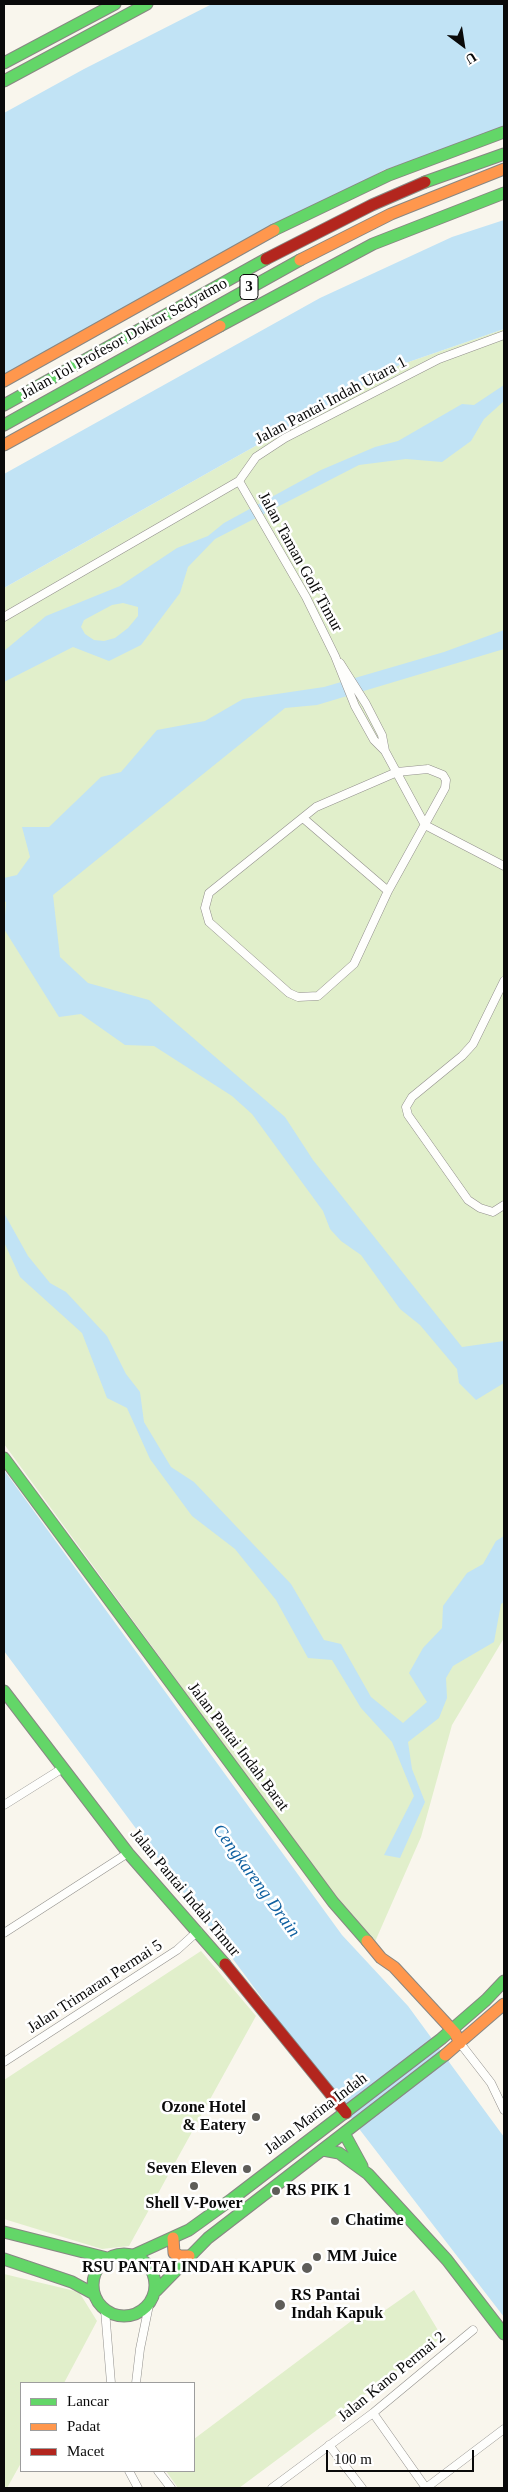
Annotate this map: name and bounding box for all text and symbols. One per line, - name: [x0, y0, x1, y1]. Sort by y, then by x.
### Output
- north arrow: [438, 20, 488, 70]
- text: U: [463, 49, 479, 67]
- street label: Jalan Tol Profesor Doktor Sedyatmo: [17, 274, 231, 404]
- road number: 3: [240, 274, 258, 300]
- street label: Jalan Pantai Indah Utara 1: [252, 353, 410, 449]
- street label: Jalan Taman Golf Timur: [254, 489, 346, 635]
- street label: Jalan Pantai Indah Barat: [183, 1679, 293, 1815]
- water label: Cengkareng Drain: [208, 1820, 304, 1942]
- street label: Jalan Pantai Indah Timur: [126, 1825, 244, 1961]
- street label: Jalan Trimaran Permai 5: [24, 1936, 166, 2038]
- street label: Jalan Marina Indah: [261, 2069, 371, 2159]
- place label: Ozone Hotel & Eatery: [161, 2098, 246, 2136]
- marker: Ozone Hotel & Eatery: [250, 2111, 262, 2123]
- place label: Seven Eleven: [147, 2159, 237, 2179]
- marker: Seven Eleven: [241, 2163, 253, 2175]
- marker: Shell V-Power: [188, 2180, 200, 2192]
- place label: RS PIK 1: [286, 2181, 351, 2201]
- marker: RS PIK 1: [270, 2185, 282, 2197]
- place label: Shell V-Power: [145, 2194, 243, 2214]
- place label: Chatime: [345, 2211, 404, 2231]
- marker: Chatime: [329, 2215, 341, 2227]
- place label: MM Juice: [327, 2247, 397, 2267]
- marker: MM Juice: [311, 2251, 323, 2263]
- place label: RSU PANTAI INDAH KAPUK: [82, 2258, 296, 2278]
- marker: RSU PANTAI INDAH KAPUK: [300, 2261, 314, 2275]
- place label: RS Pantai Indah Kapuk: [291, 2286, 383, 2324]
- marker: RS Pantai Indah Kapuk: [273, 2298, 287, 2312]
- street label: Jalan Kano Permai 2: [334, 2328, 450, 2426]
- legend: [20, 2382, 195, 2472]
- text: Lancar: [67, 2393, 109, 2409]
- text: Padat: [67, 2418, 100, 2434]
- scale bar: [328, 2440, 476, 2472]
- text: Macet: [67, 2443, 104, 2459]
- text: 100 m: [334, 2451, 372, 2467]

